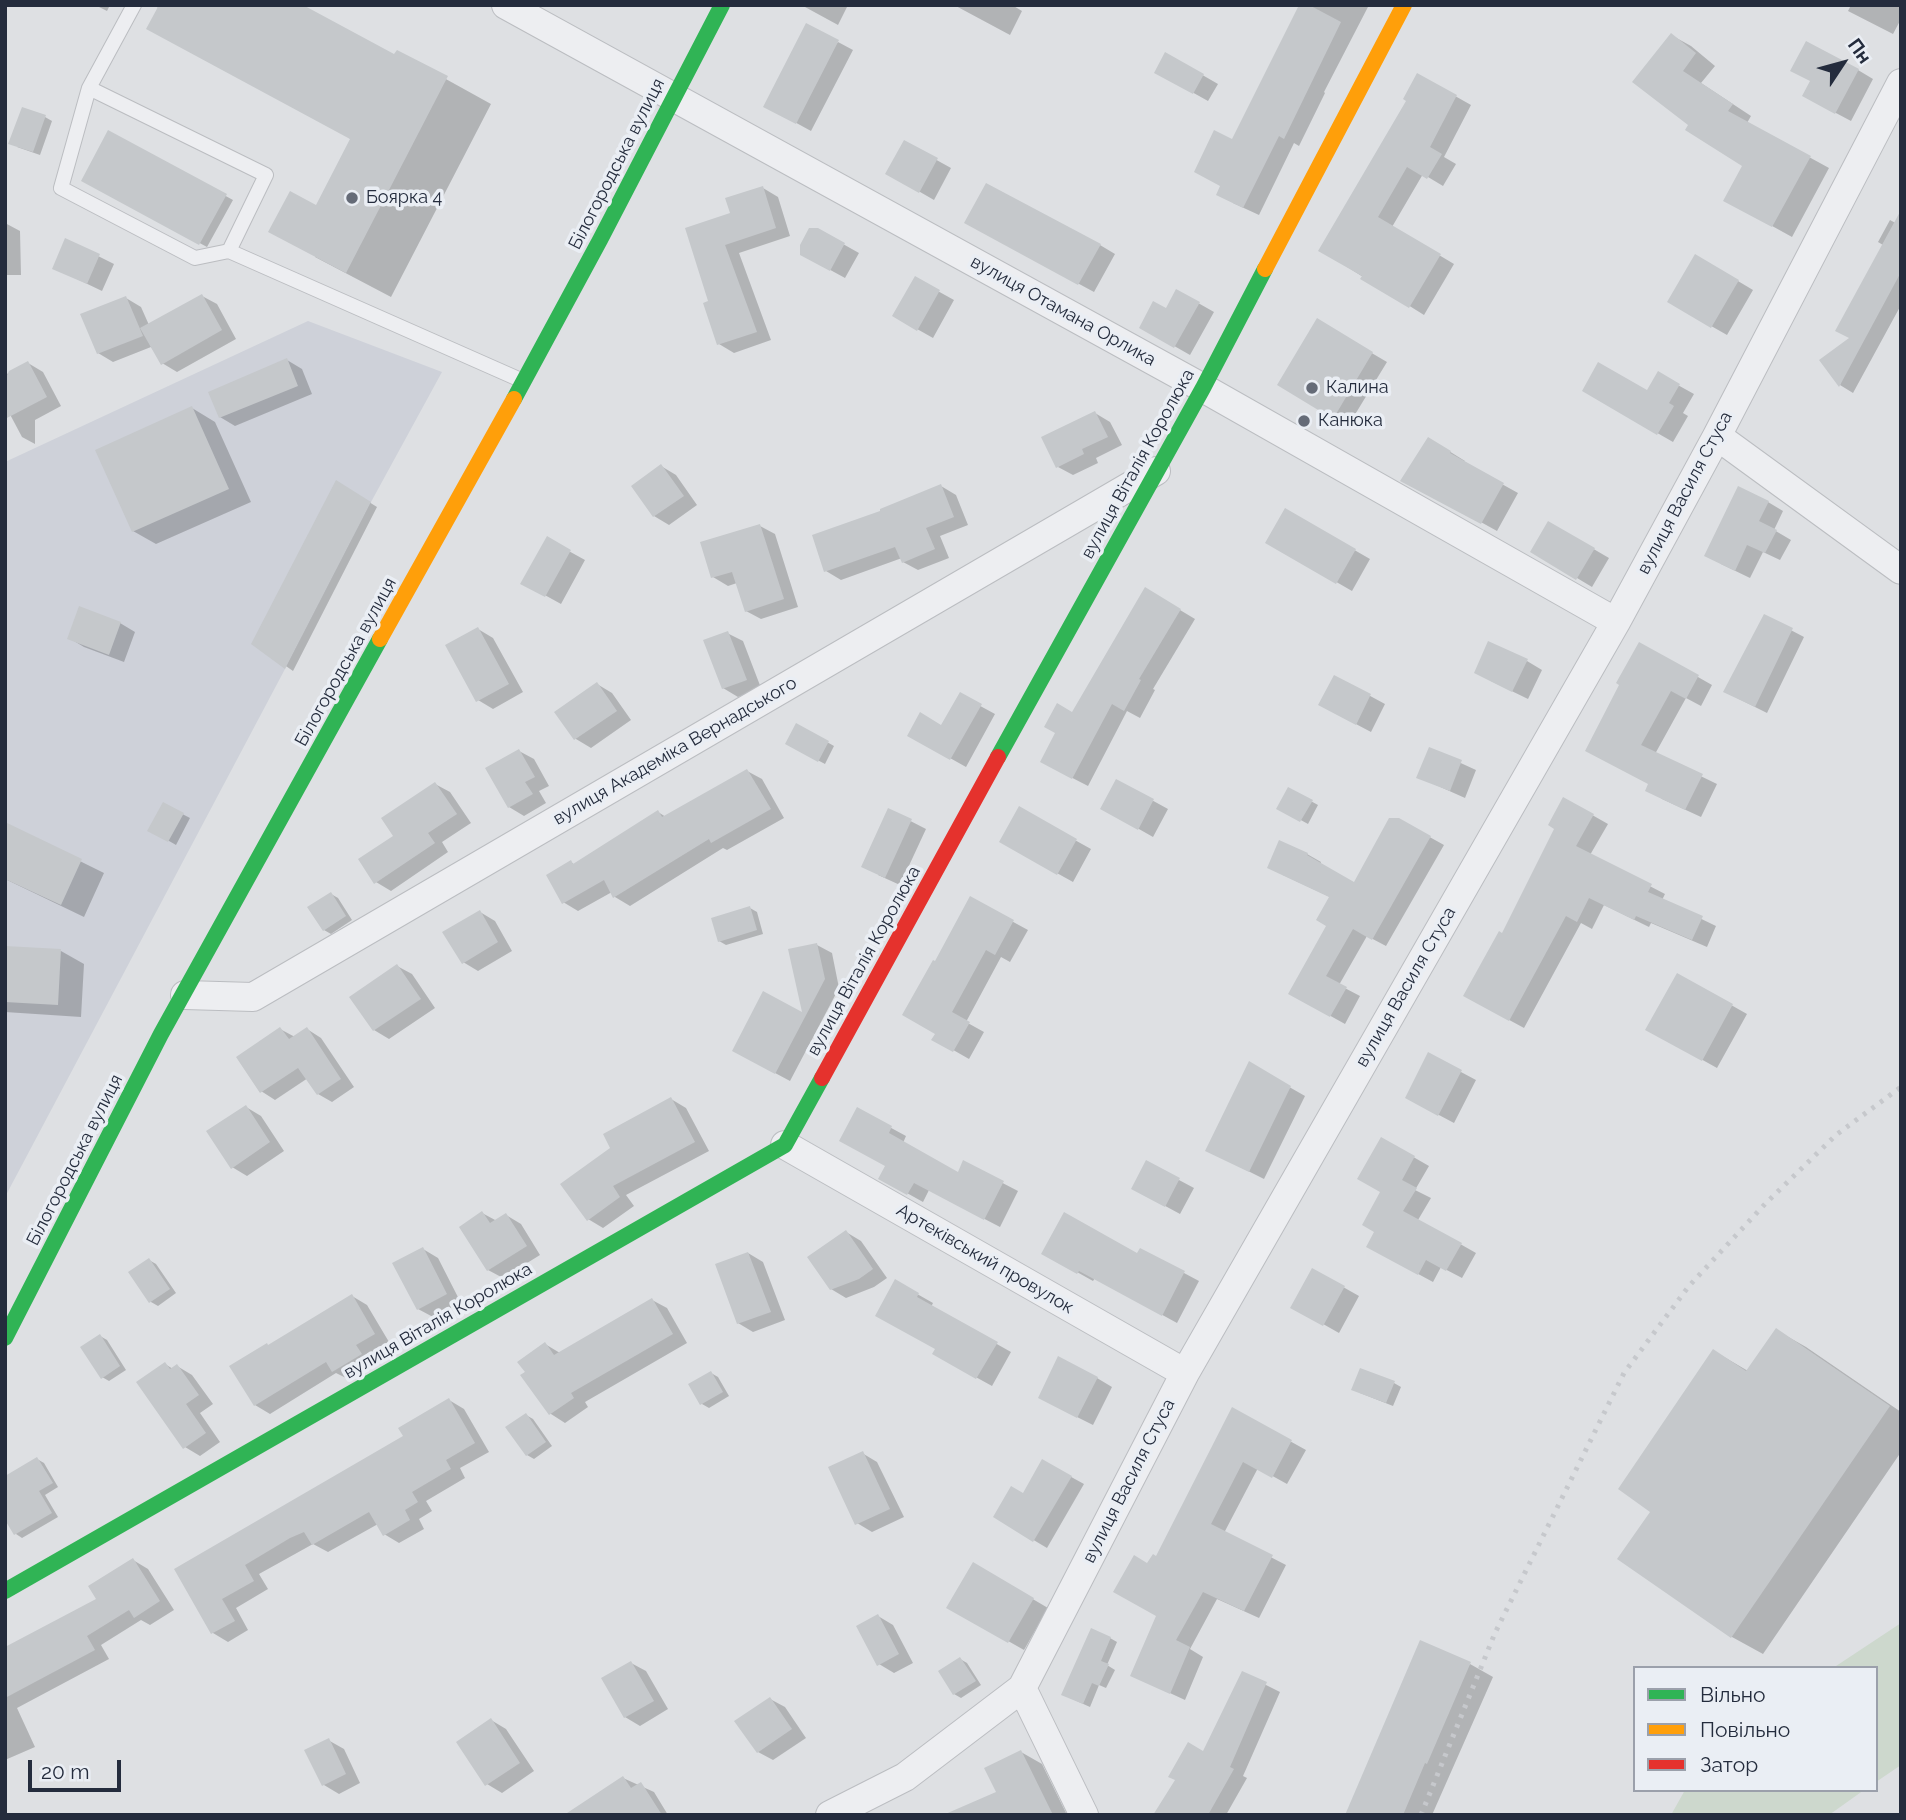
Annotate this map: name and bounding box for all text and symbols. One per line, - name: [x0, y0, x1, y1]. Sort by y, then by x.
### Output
- north arrow: [1808, 28, 1878, 98]
- text: Пн: [1844, 34, 1876, 67]
- street label: Білогородська вулиця: [564, 75, 670, 253]
- place label: Боярка 4: [366, 187, 442, 209]
- marker: Боярка 4: [344, 190, 360, 206]
- street label: вулиця Отамана Орлика: [967, 251, 1159, 371]
- street label: вулиця Віталія Королюка: [1077, 365, 1199, 563]
- place label: Калина: [1326, 377, 1388, 399]
- marker: Калина: [1304, 380, 1320, 396]
- street label: вулиця Василя Стуса: [1633, 408, 1737, 578]
- place label: Канюка: [1318, 410, 1383, 432]
- marker: Канюка: [1296, 413, 1312, 429]
- street label: Білогородська вулиця: [291, 574, 401, 750]
- street label: вулиця Академіка Вернадського: [549, 672, 801, 830]
- street label: вулиця Віталія Королюка: [803, 862, 925, 1060]
- street label: вулиця Василя Стуса: [1351, 903, 1461, 1071]
- street label: Білогородська вулиця: [22, 1071, 128, 1249]
- street label: Артеківський провулок: [893, 1199, 1077, 1319]
- street label: вулиця Віталія Королюка: [340, 1258, 536, 1384]
- street label: вулиця Василя Стуса: [1078, 1395, 1180, 1567]
- legend: [1633, 1666, 1878, 1792]
- text: Вільно: [1700, 1682, 1766, 1707]
- text: Повільно: [1700, 1717, 1790, 1742]
- scale bar: [32, 1746, 124, 1790]
- text: Затор: [1700, 1752, 1758, 1777]
- text: 20 m: [41, 1759, 89, 1784]

